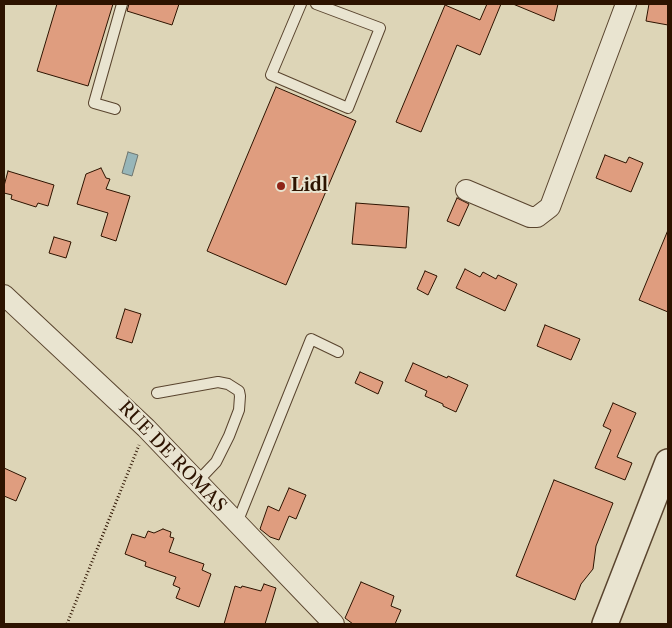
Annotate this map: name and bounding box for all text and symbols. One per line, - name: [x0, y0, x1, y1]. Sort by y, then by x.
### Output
- place label: Lidl: [291, 175, 328, 197]
- marker: Lidl: [275, 180, 287, 192]
- street label: RUE DE ROMAS: [114, 397, 230, 517]

